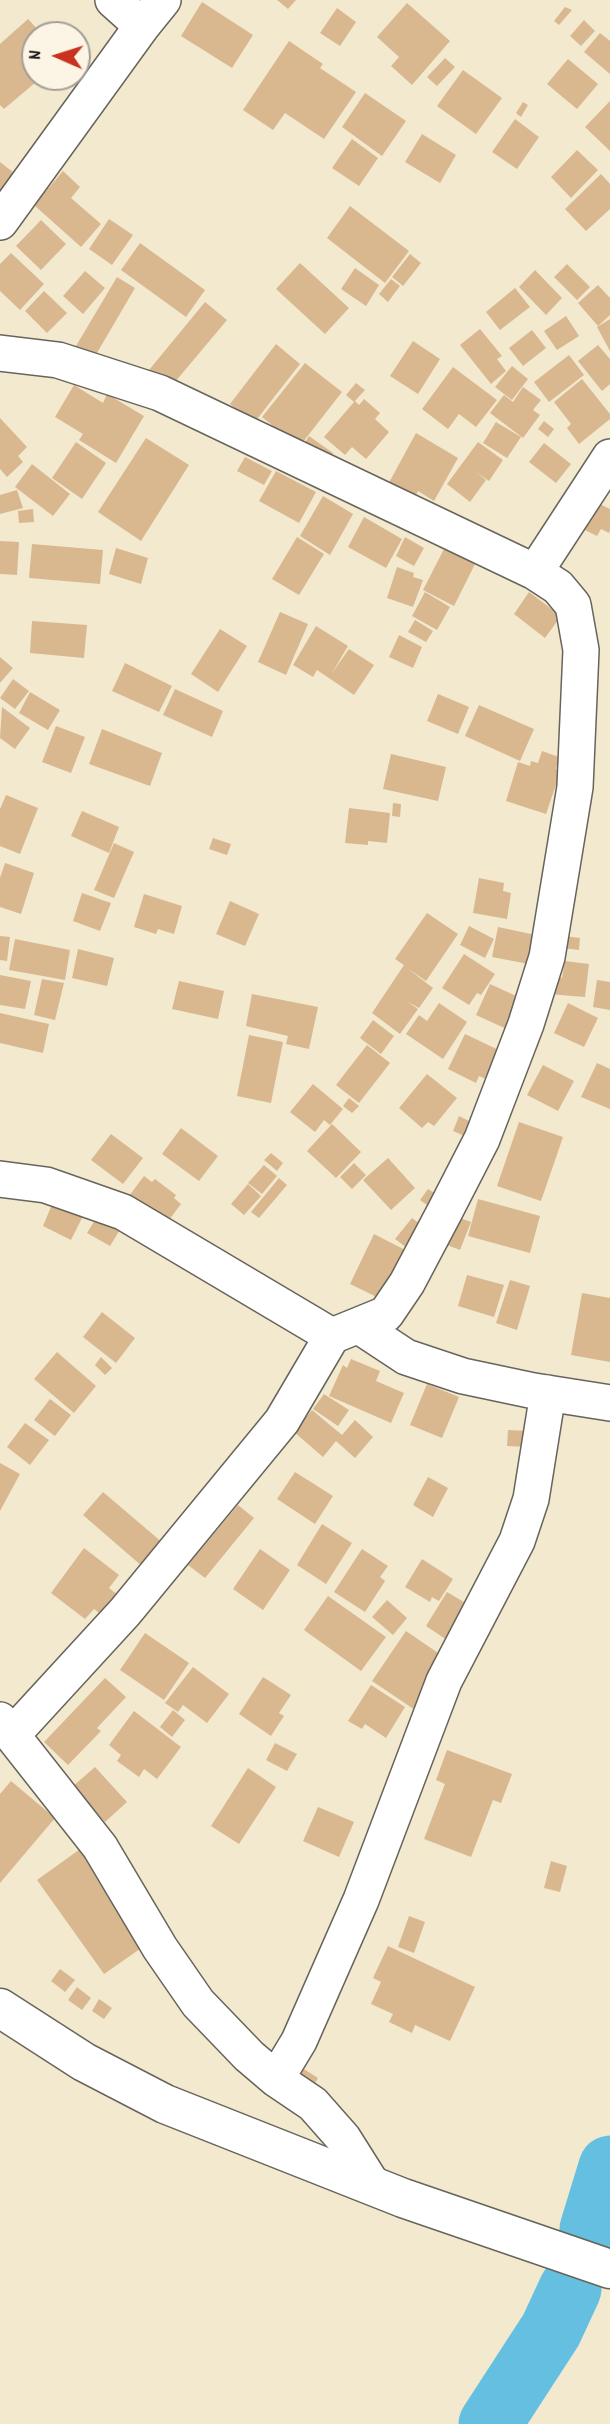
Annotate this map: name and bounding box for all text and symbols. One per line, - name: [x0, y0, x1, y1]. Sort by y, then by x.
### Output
- north arrow: [21, 21, 91, 91]
- text: N: [23, 50, 50, 60]

